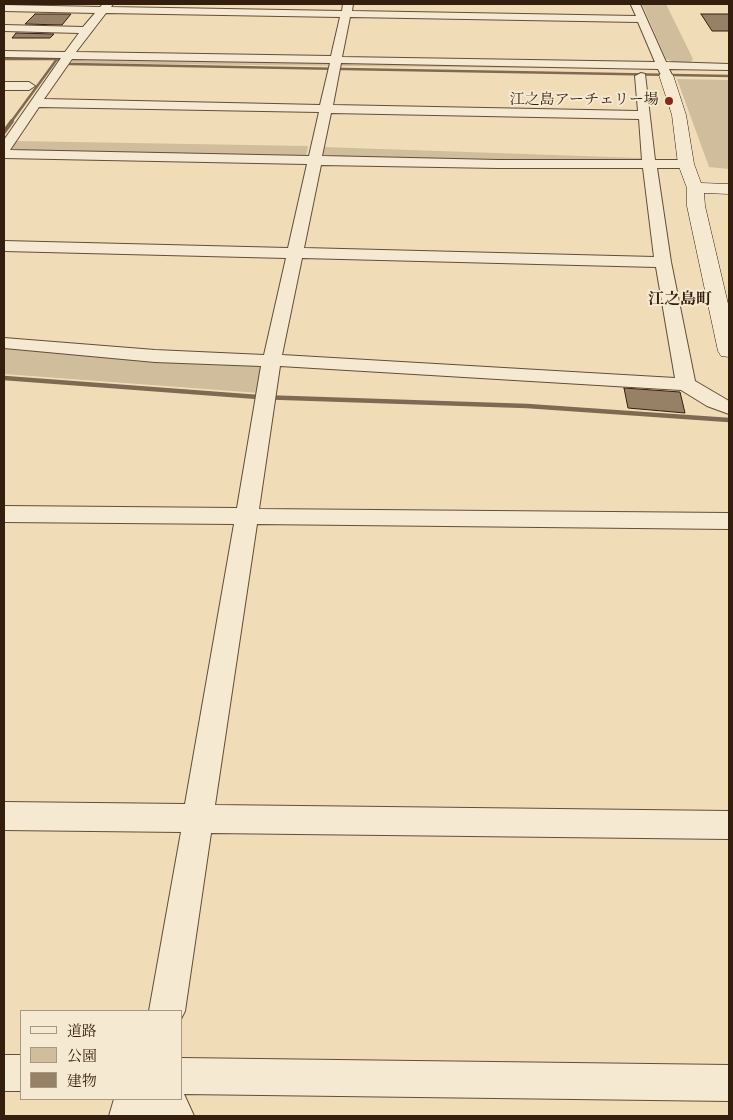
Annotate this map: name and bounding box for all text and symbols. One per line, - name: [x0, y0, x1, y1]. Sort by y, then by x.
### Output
- place label: 江之島アーチェリー場: [509, 92, 659, 110]
- marker: 江之島アーチェリー場: [663, 95, 675, 107]
- district label: 江之島町: [648, 291, 712, 311]
- legend: [20, 1010, 182, 1100]
- text: 道路: [67, 1022, 97, 1041]
- text: 公園: [67, 1047, 97, 1066]
- text: 建物: [67, 1072, 97, 1091]

